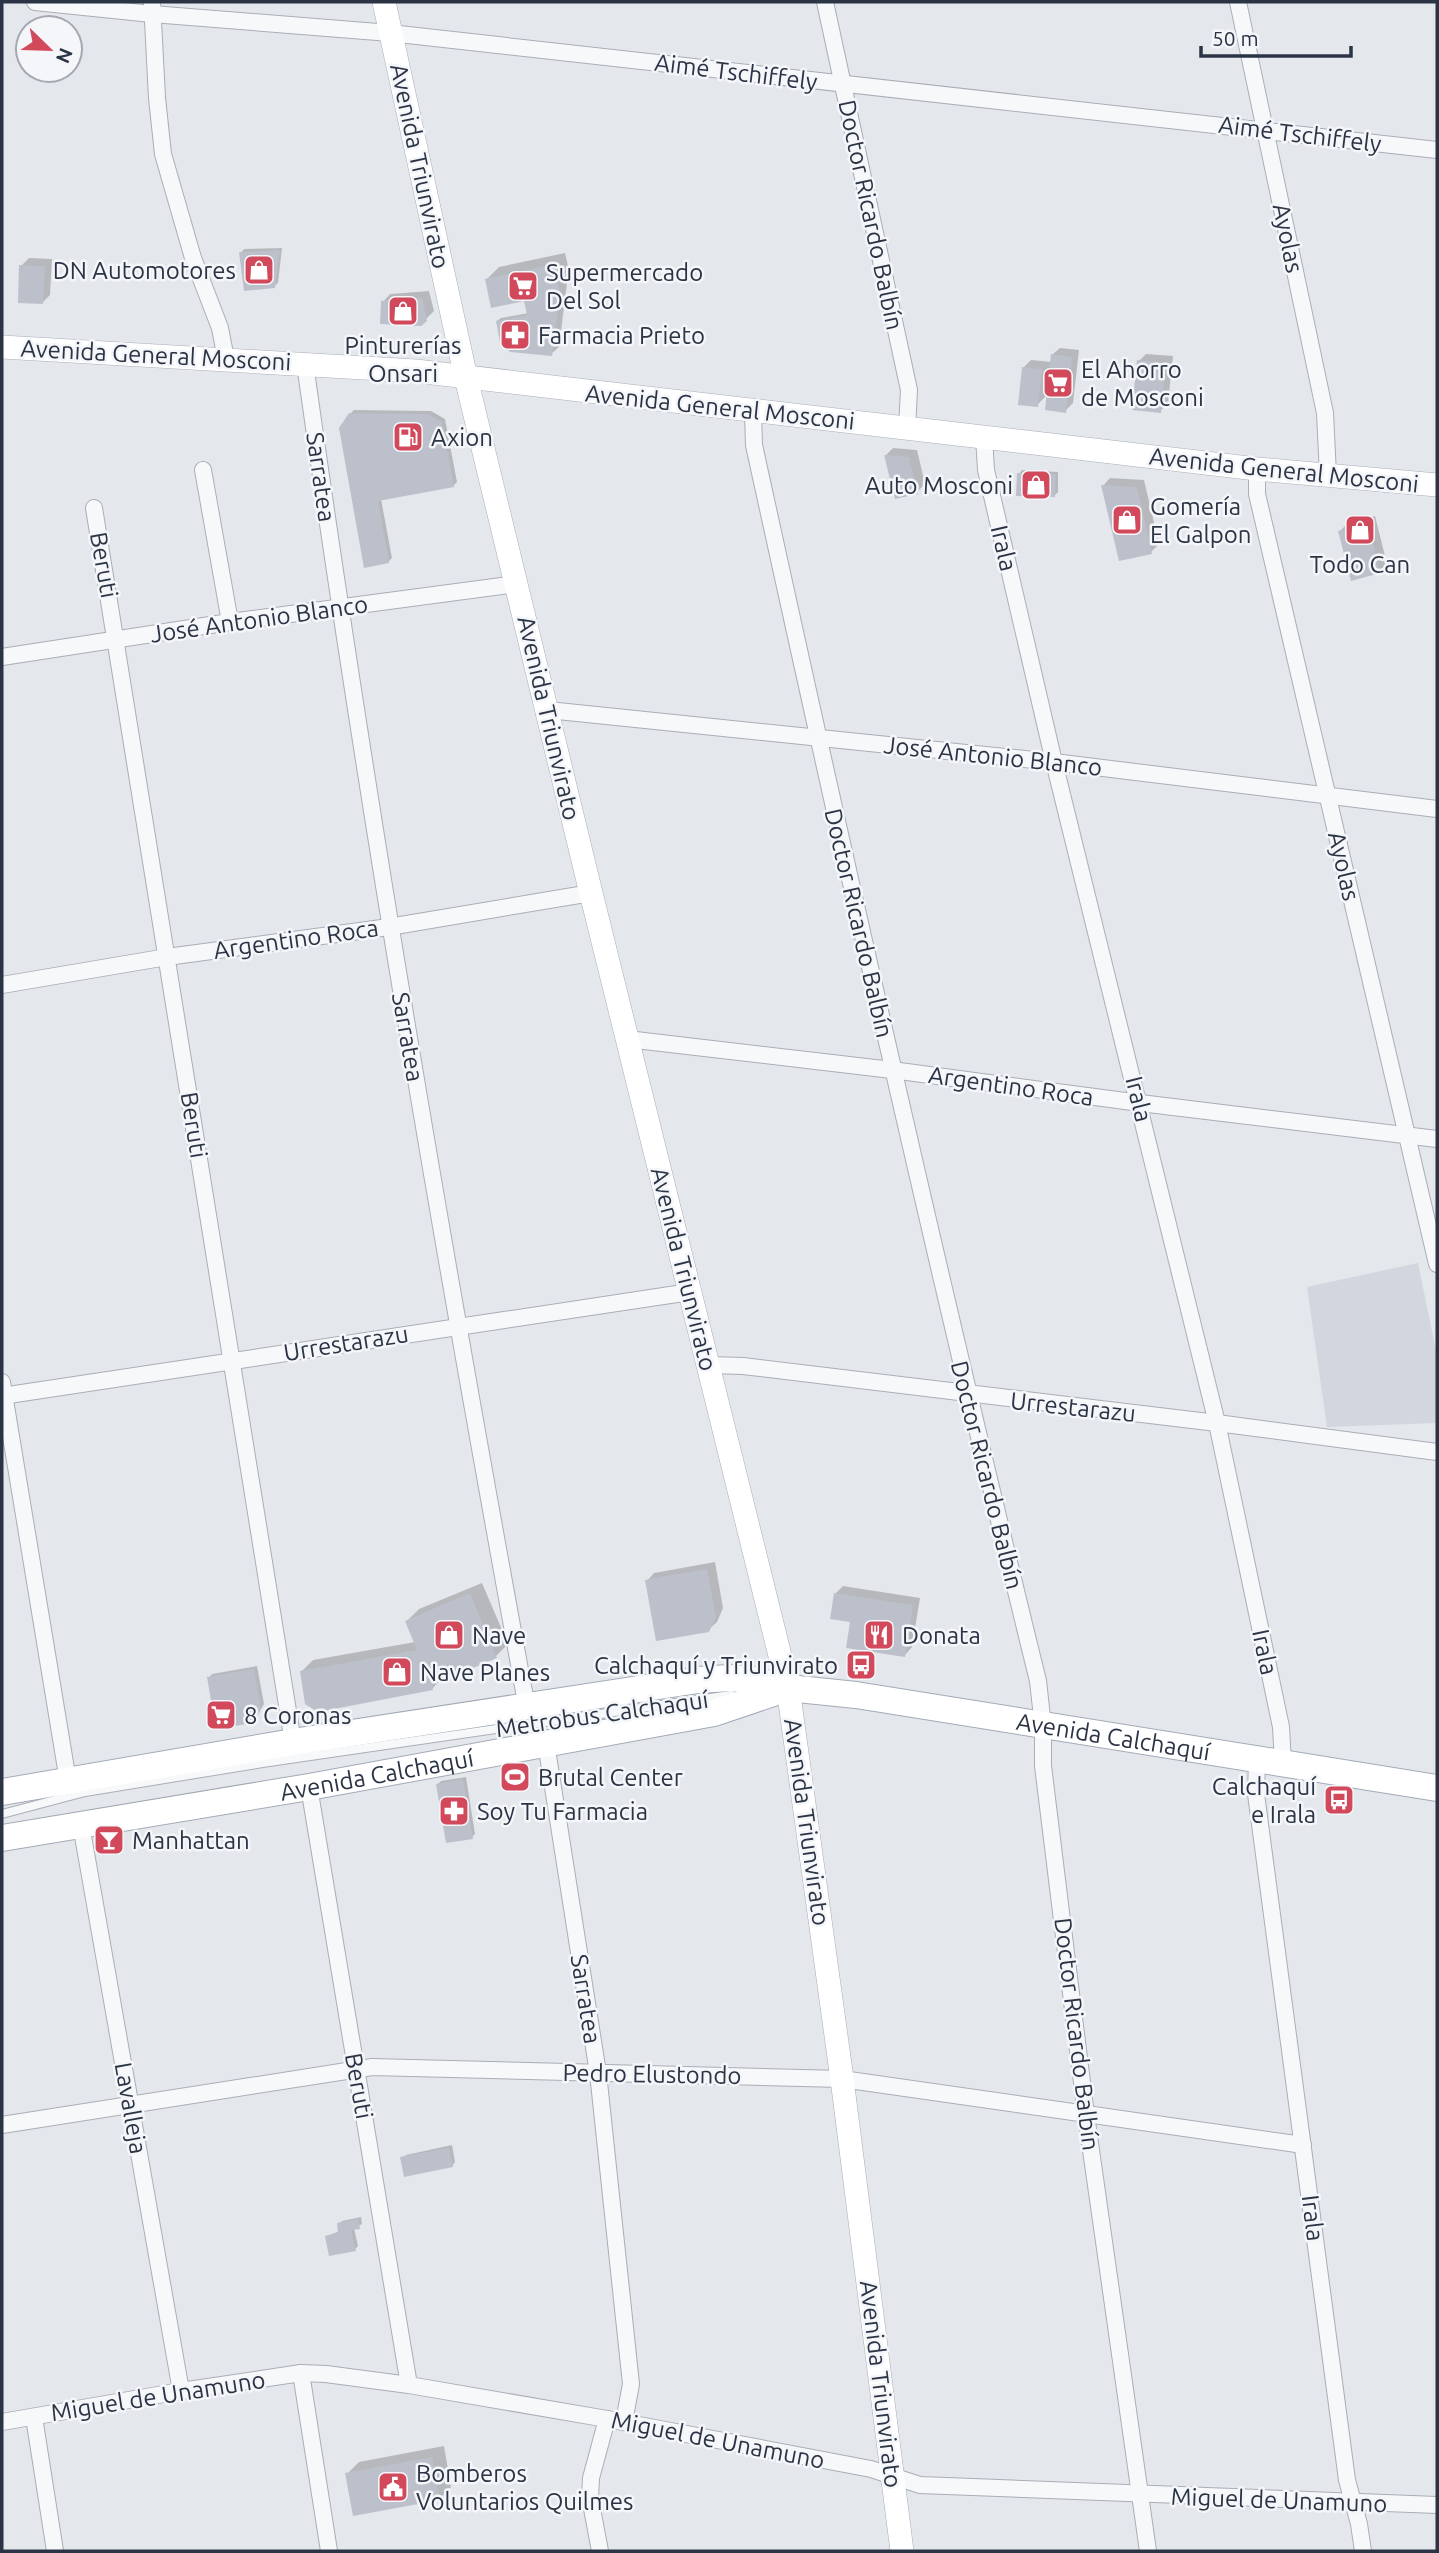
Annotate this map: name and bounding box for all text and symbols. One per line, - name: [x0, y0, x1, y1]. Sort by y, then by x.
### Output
- north arrow: [14, 14, 84, 84]
- scale bar: [1201, 14, 1352, 58]
- text: 50 m: [1212, 26, 1259, 50]
- text: N: [52, 45, 78, 66]
- street label: Aimé Tschiffely: [653, 49, 819, 95]
- street label: Avenida Triunvirato: [385, 61, 455, 271]
- street label: Doctor Ricardo Balbín: [833, 98, 909, 332]
- street label: Aimé Tschiffely: [1217, 111, 1383, 157]
- street label: Ayolas: [1268, 201, 1308, 275]
- shop icon: DN Automotores: [242, 253, 276, 287]
- place label: DN Automotores: [53, 257, 236, 284]
- place label: Supermercado Del Sol: [546, 259, 703, 314]
- supermarket icon: Supermercado Del Sol: [506, 269, 540, 303]
- shop icon: Pinturerías Onsari: [386, 294, 420, 328]
- pharmacy icon: Farmacia Prieto: [498, 318, 532, 352]
- place label: Farmacia Prieto: [538, 322, 705, 349]
- place label: Pinturerías Onsari: [344, 332, 462, 387]
- street label: Avenida General Mosconi: [20, 334, 292, 376]
- place label: El Ahorro de Mosconi: [1081, 356, 1204, 411]
- supermarket icon: El Ahorro de Mosconi: [1041, 366, 1075, 400]
- street label: Avenida General Mosconi: [584, 379, 856, 435]
- fuel station icon: Axion: [391, 420, 425, 454]
- place label: Axion: [431, 424, 493, 451]
- street label: Sarratea: [301, 430, 341, 524]
- street label: Avenida General Mosconi: [1148, 442, 1420, 498]
- shop icon: Auto Mosconi: [1019, 468, 1053, 502]
- place label: Auto Mosconi: [865, 472, 1013, 499]
- place label: Gomería El Galpon: [1150, 493, 1252, 548]
- shop icon: Gomería El Galpon: [1110, 503, 1144, 537]
- shop icon: Todo Can: [1343, 513, 1377, 547]
- street label: Irala: [986, 522, 1022, 574]
- street label: Beruti: [85, 530, 123, 600]
- place label: Todo Can: [1310, 551, 1410, 578]
- street label: José Antonio Blanco: [148, 590, 370, 648]
- street label: Avenida Triunvirato: [512, 613, 586, 823]
- street label: José Antonio Blanco: [882, 731, 1104, 781]
- street label: Doctor Ricardo Balbín: [819, 806, 899, 1040]
- street label: Ayolas: [1323, 829, 1365, 903]
- street label: Argentino Roca: [212, 914, 380, 964]
- street label: Sarratea: [387, 990, 429, 1084]
- street label: Argentino Roca: [927, 1061, 1095, 1111]
- street label: Irala: [1120, 1073, 1158, 1125]
- street label: Beruti: [175, 1090, 213, 1160]
- street label: Avenida Triunvirato: [646, 1164, 722, 1374]
- street label: Urrestarazu: [282, 1320, 410, 1366]
- street label: Doctor Ricardo Balbín: [946, 1358, 1028, 1592]
- street label: Urrestarazu: [1009, 1387, 1137, 1427]
- shop icon: Nave: [432, 1618, 466, 1652]
- restaurant icon: Donata: [862, 1618, 896, 1652]
- place label: Nave: [472, 1622, 526, 1649]
- place label: Donata: [902, 1622, 981, 1649]
- street label: Irala: [1247, 1627, 1283, 1677]
- bus stop icon: Calchaquí y Triunvirato: [844, 1648, 878, 1682]
- place label: Calchaquí y Triunvirato: [594, 1652, 838, 1679]
- shop icon: Nave Planes: [380, 1655, 414, 1689]
- place label: Nave Planes: [420, 1659, 550, 1686]
- street label: Metrobus Calchaquí: [494, 1686, 711, 1742]
- supermarket icon: 8 Coronas: [204, 1698, 238, 1732]
- place label: 8 Coronas: [244, 1702, 351, 1729]
- street label: Avenida Calchaquí: [1014, 1707, 1213, 1765]
- street label: Avenida Triunvirato: [779, 1717, 835, 1927]
- street label: Avenida Calchaquí: [278, 1744, 477, 1805]
- sports icon: Brutal Center: [498, 1760, 532, 1794]
- place label: Brutal Center: [538, 1764, 683, 1791]
- place label: Calchaquí e Irala: [1212, 1773, 1317, 1828]
- bus stop icon: Calchaquí e Irala: [1322, 1783, 1356, 1817]
- pharmacy icon: Soy Tu Farmacia: [437, 1794, 471, 1828]
- place label: Soy Tu Farmacia: [477, 1798, 648, 1825]
- bar icon: Manhattan: [92, 1823, 126, 1857]
- place label: Manhattan: [132, 1827, 250, 1854]
- street label: Doctor Ricardo Balbín: [1049, 1916, 1105, 2152]
- street label: Sarratea: [566, 1952, 606, 2046]
- street label: Beruti: [340, 2051, 378, 2121]
- street label: Pedro Elustondo: [562, 2059, 742, 2089]
- street label: Lavalleja: [110, 2060, 152, 2156]
- street label: Irala: [1297, 2193, 1329, 2243]
- street label: Avenida Triunvirato: [855, 2279, 907, 2489]
- street label: Miguel de Unamuno: [49, 2366, 267, 2426]
- street label: Miguel de Unamuno: [609, 2406, 827, 2474]
- place label: Bomberos Voluntarios Quilmes: [416, 2460, 634, 2515]
- public building icon: Bomberos Voluntarios Quilmes: [376, 2470, 410, 2504]
- street label: Miguel de Unamuno: [1170, 2483, 1388, 2517]

